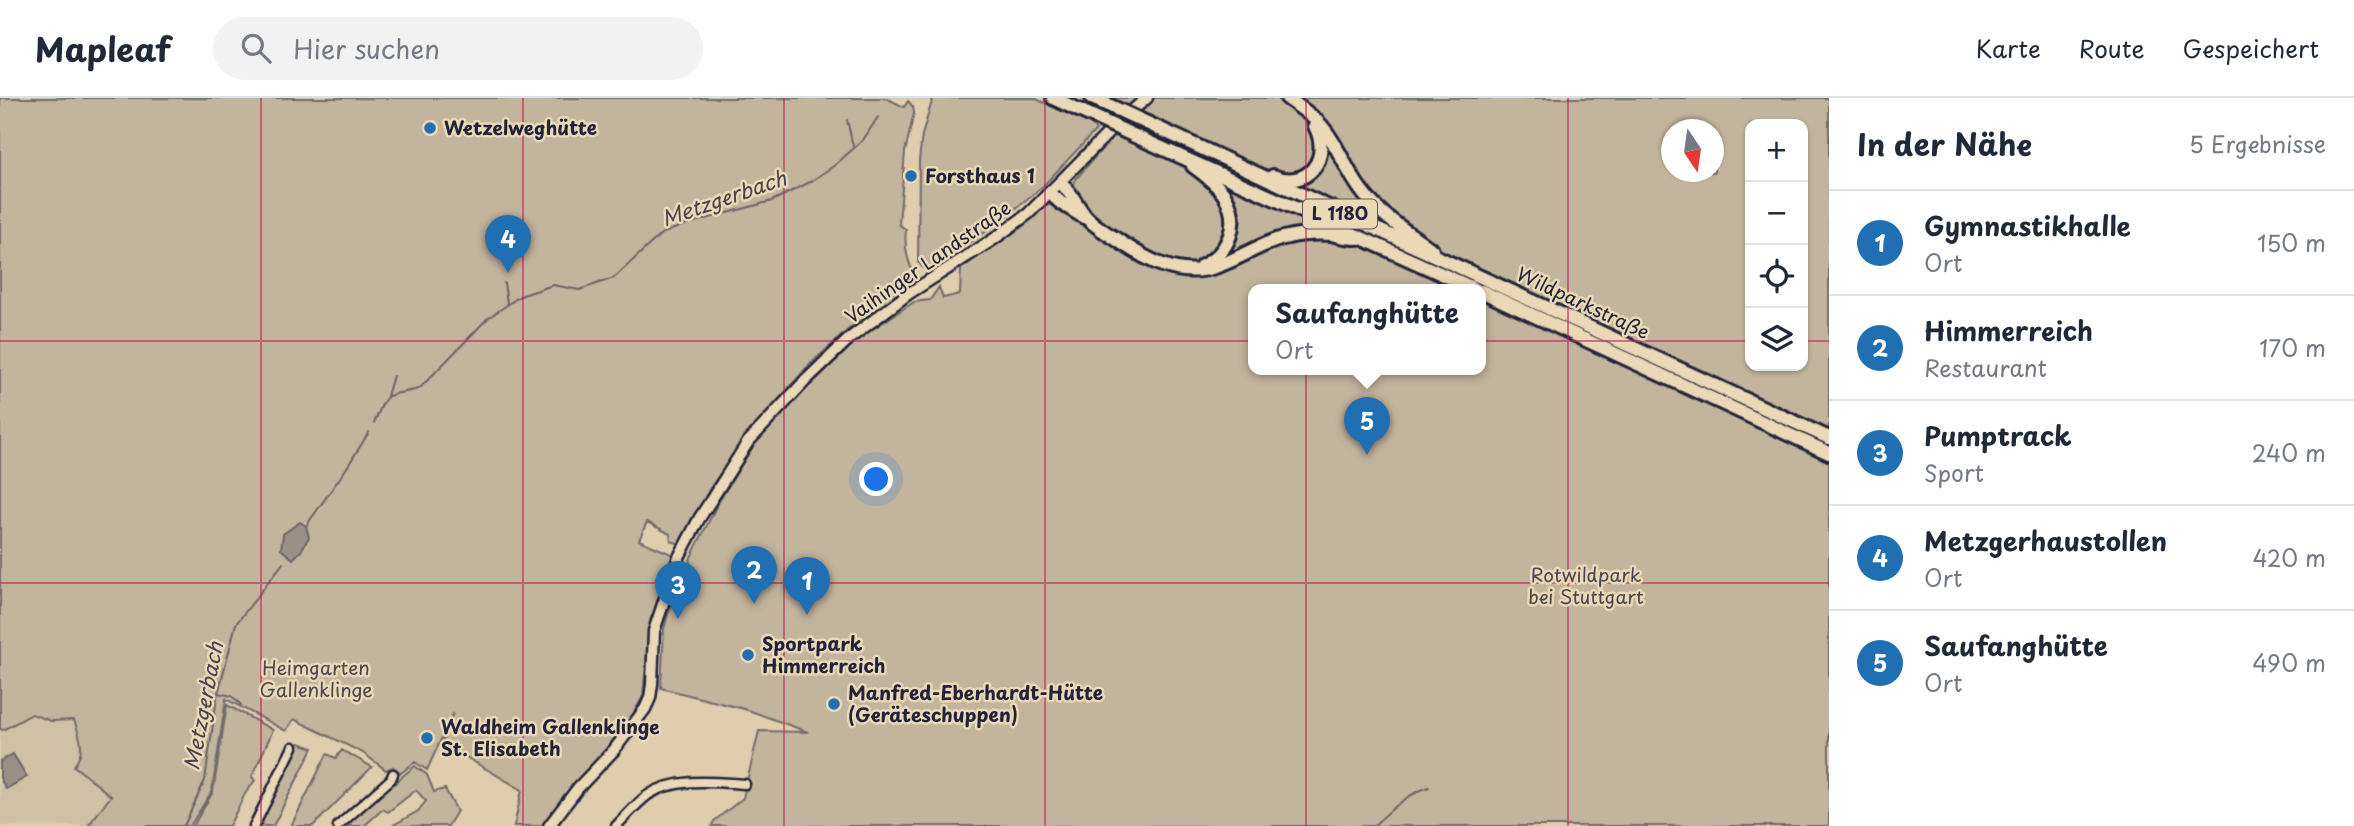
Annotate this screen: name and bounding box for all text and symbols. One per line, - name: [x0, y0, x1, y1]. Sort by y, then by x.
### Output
- search box: [213, 17, 703, 80]
- text: Mapleaf: [35, 23, 171, 73]
- icon: search: [237, 29, 275, 67]
- text: Hier suchen: [293, 29, 440, 68]
- text: Karte: [1976, 30, 2041, 66]
- text: Route: [2079, 30, 2145, 66]
- text: Gespeichert: [2183, 30, 2319, 66]
- place label: Wetzelweghütte: [444, 113, 597, 141]
- north arrow: [1661, 119, 1724, 182]
- map controls: [1745, 119, 1808, 371]
- button: +: [1745, 119, 1808, 182]
- marker: Wetzelweghütte: [422, 120, 438, 136]
- text: In der Nähe: [1857, 121, 2032, 166]
- text: 5 Ergebnisse: [2189, 126, 2326, 161]
- water label: Metzgerbach: [657, 161, 791, 233]
- place label: Forsthaus 1: [925, 161, 1035, 189]
- marker: Forsthaus 1: [903, 168, 919, 184]
- button: −: [1745, 182, 1808, 245]
- street label: Vaihinger Landstraße: [839, 193, 1016, 329]
- road number: L 1180: [1303, 200, 1377, 229]
- text: Gymnastikhalle: [1924, 206, 2131, 245]
- pin: 4: [485, 215, 531, 273]
- text: 1: [1875, 225, 1886, 260]
- text: 150 m: [2257, 225, 2326, 260]
- button: locate: [1745, 245, 1808, 308]
- text: Ort: [1924, 245, 1962, 280]
- street label: Wildparkstraße: [1512, 259, 1654, 345]
- popup: [1248, 284, 1486, 375]
- text: Saufanghütte: [1275, 293, 1459, 332]
- button: layers: [1745, 308, 1808, 371]
- text: Himmerreich: [1924, 311, 2093, 350]
- text: 2: [1872, 330, 1888, 365]
- text: 170 m: [2259, 330, 2326, 365]
- text: Ort: [1275, 332, 1313, 367]
- text: Restaurant: [1924, 350, 2047, 385]
- pin: 5: [1344, 397, 1390, 455]
- text: Pumptrack: [1924, 416, 2072, 455]
- text: 3: [1872, 435, 1888, 470]
- text: 240 m: [2252, 435, 2326, 470]
- text: Sport: [1924, 455, 1984, 490]
- your location: [859, 462, 893, 496]
- text: Metzgerhaustollen: [1924, 521, 2167, 560]
- text: 4: [1872, 540, 1888, 575]
- text: 420 m: [2252, 540, 2326, 575]
- pin: 2: [731, 546, 777, 604]
- pin: 1: [784, 557, 830, 615]
- park label: Rotwildpark bei Stuttgart: [1528, 560, 1644, 610]
- text: Ort: [1924, 560, 1962, 595]
- pin: 3: [655, 561, 701, 619]
- text: Saufanghütte: [1924, 626, 2108, 665]
- place label: Sportpark Himmerreich: [762, 629, 885, 679]
- water label: Metzgerbach: [174, 638, 230, 773]
- text: 5: [1873, 645, 1887, 680]
- text: 490 m: [2252, 645, 2326, 680]
- marker: Sportpark Himmerreich: [740, 647, 756, 663]
- park label: Heimgarten Gallenklinge: [259, 653, 373, 703]
- text: Ort: [1924, 665, 1962, 700]
- place label: Manfred-Eberhardt-Hütte (Geräteschuppen): [848, 678, 1103, 728]
- marker: Manfred-Eberhardt-Hütte (Geräteschuppen): [826, 696, 842, 712]
- place label: Waldheim Gallenklinge St. Elisabeth: [441, 712, 660, 762]
- marker: Waldheim Gallenklinge St. Elisabeth: [419, 730, 435, 746]

